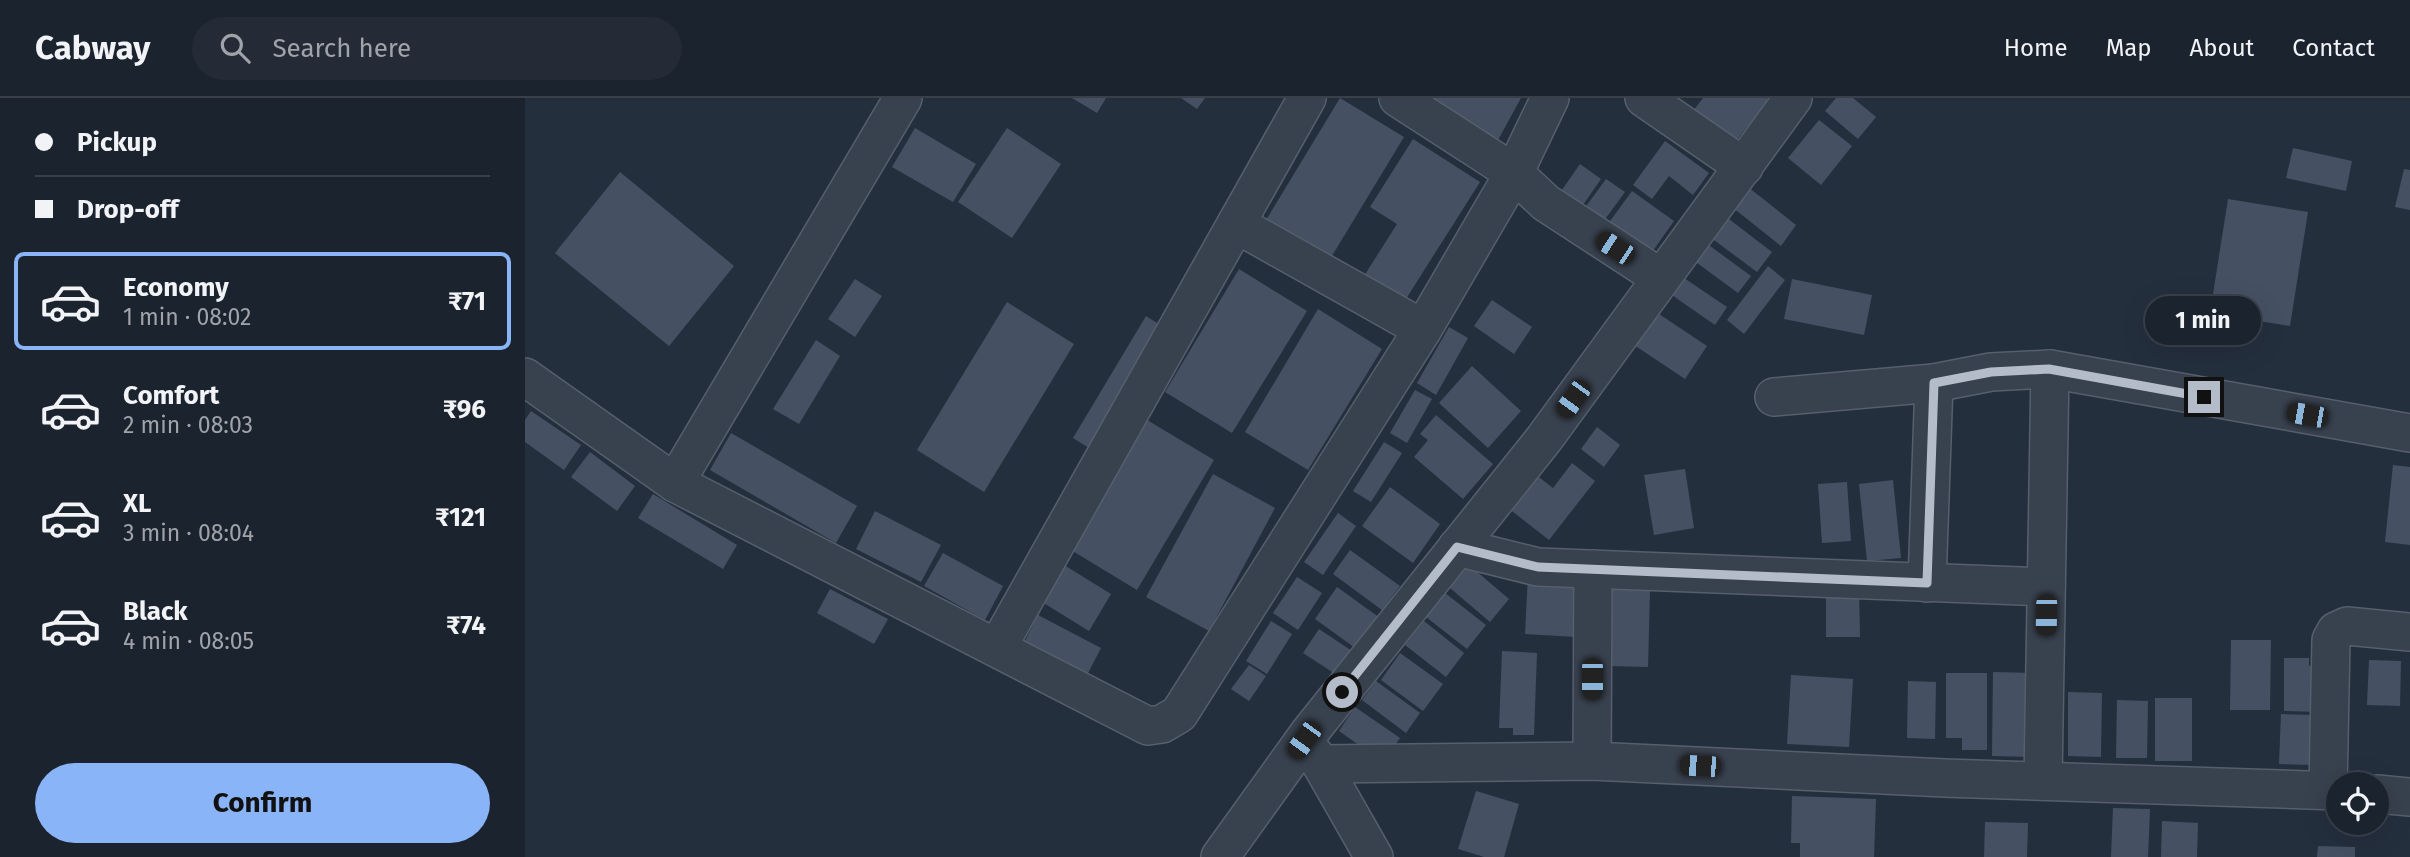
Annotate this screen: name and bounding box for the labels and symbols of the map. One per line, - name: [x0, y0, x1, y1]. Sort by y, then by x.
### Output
- car: [1592, 228, 1639, 268]
- callout: 1 min: [2146, 296, 2262, 344]
- car: [1553, 376, 1594, 422]
- route end: [2188, 381, 2220, 413]
- car: [2285, 401, 2330, 429]
- car: [2036, 594, 2057, 636]
- car: [1582, 658, 1603, 700]
- route start: [1326, 676, 1358, 708]
- car: [1284, 717, 1325, 763]
- car: [1679, 754, 1722, 778]

